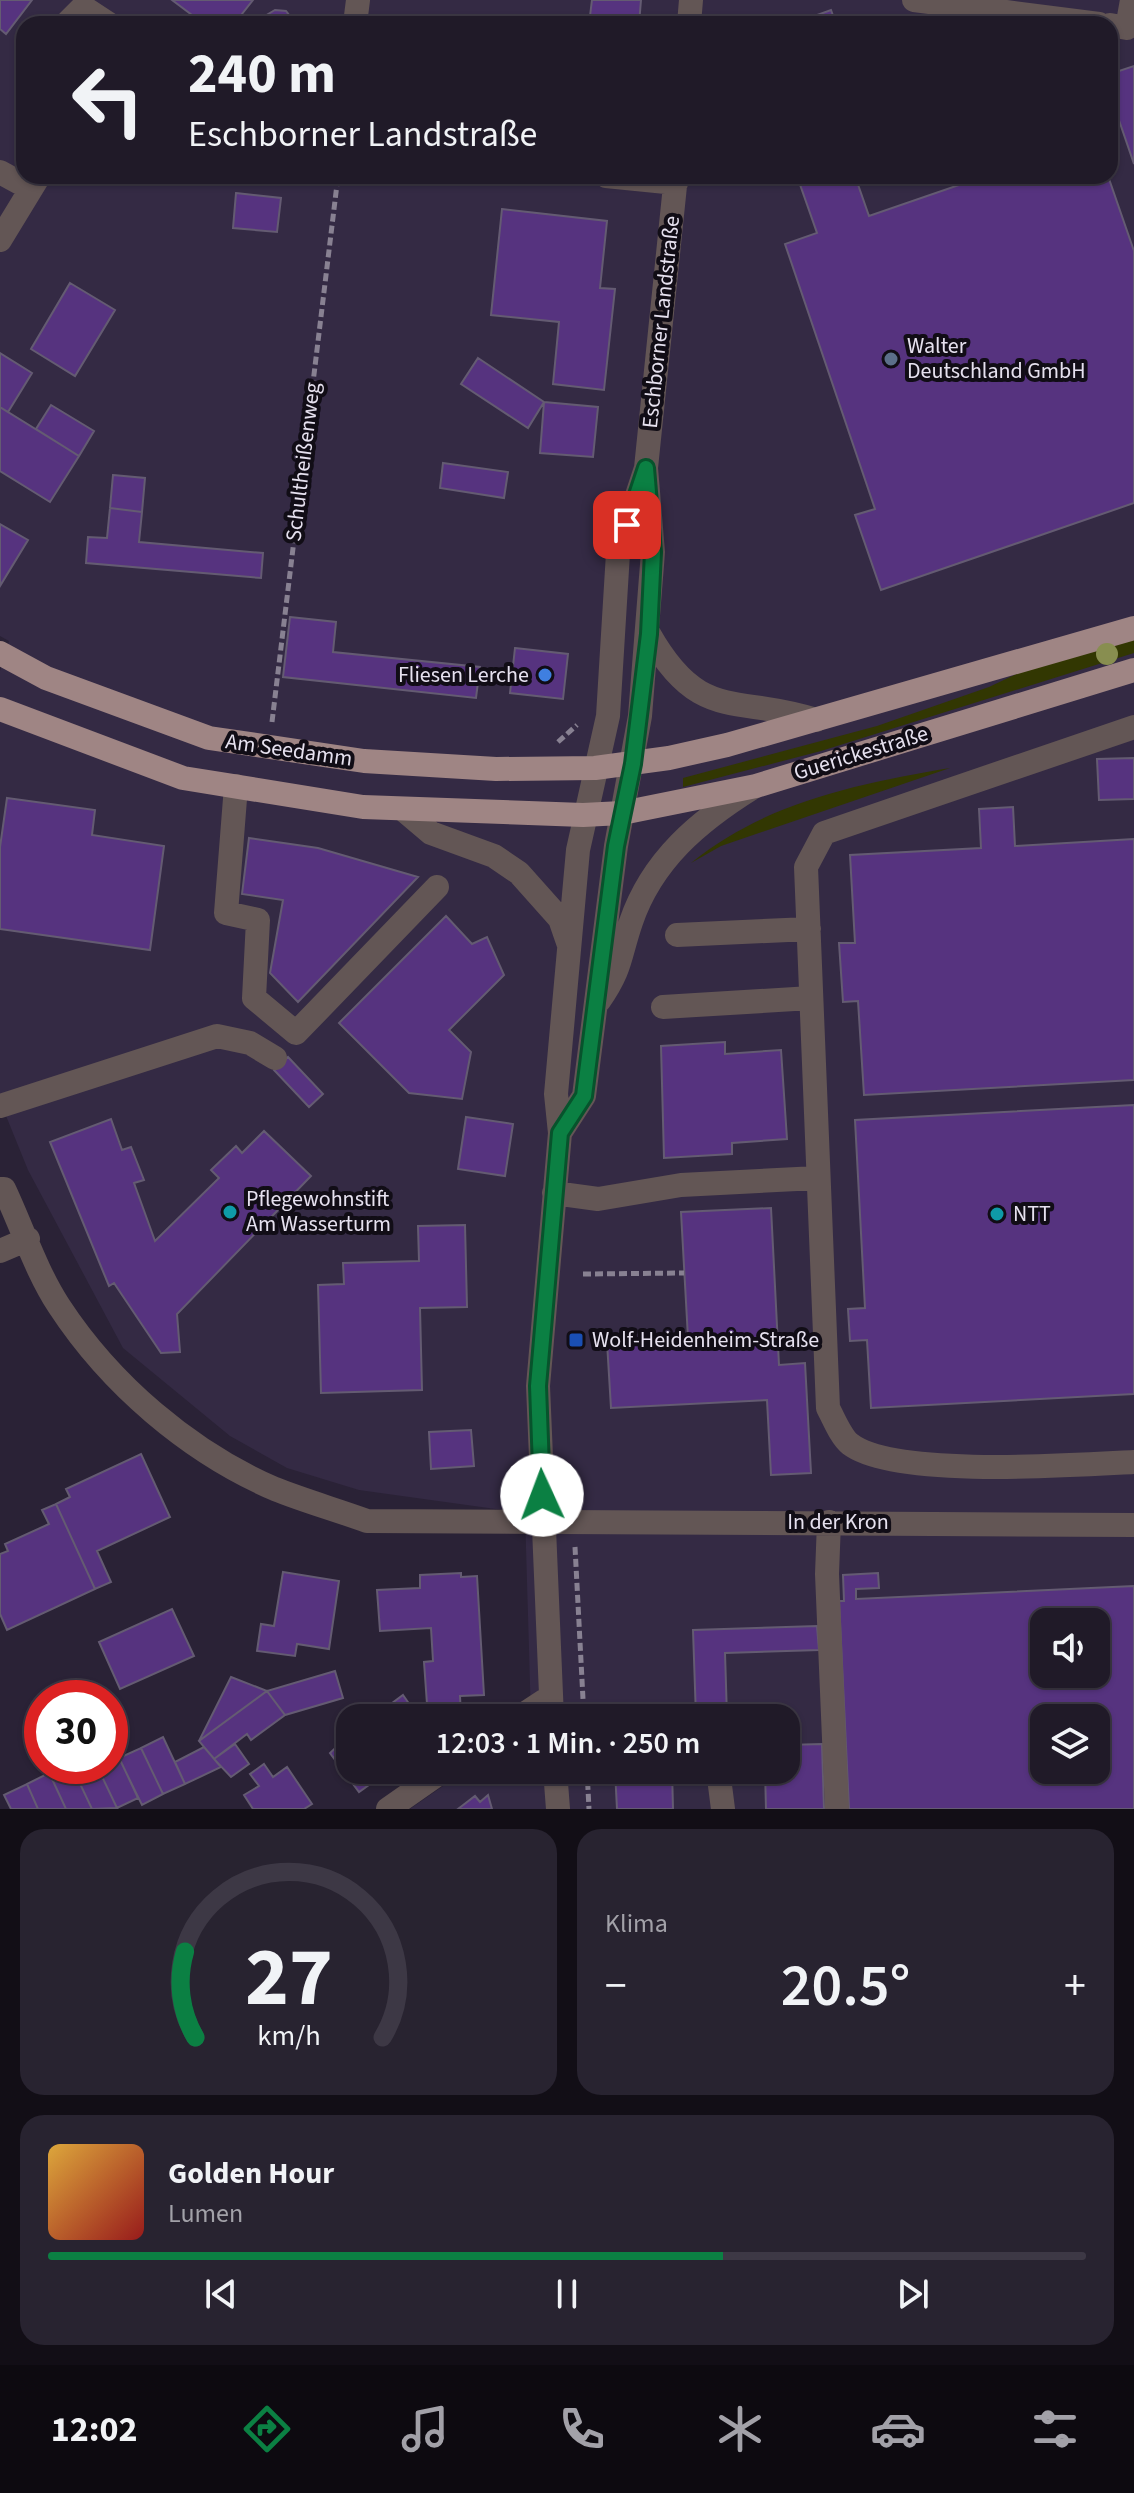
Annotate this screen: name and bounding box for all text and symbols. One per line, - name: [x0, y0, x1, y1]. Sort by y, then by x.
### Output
- text: 240 m: [188, 35, 336, 114]
- icon: left: [56, 48, 160, 152]
- text: Eschborner Landstraße: [188, 109, 537, 160]
- street label: Eschborner Landstraße: [634, 214, 688, 430]
- place label: Walter Deutschland GmbH: [907, 330, 1086, 387]
- marker: Walter Deutschland GmbH: [882, 350, 900, 368]
- street label: Schultheißenweg: [277, 381, 329, 543]
- pin: [593, 491, 661, 559]
- icon: arrive: [605, 503, 649, 547]
- place label: Fliesen Lerche: [398, 659, 529, 691]
- marker: Fliesen Lerche: [536, 666, 554, 684]
- street label: Guerickestraße: [790, 717, 932, 789]
- street label: Am Seedamm: [223, 725, 355, 775]
- place label: Pflegewohnstift Am Wasserturm: [246, 1183, 391, 1240]
- place label: NTT: [1013, 1198, 1051, 1230]
- marker: Pflegewohnstift Am Wasserturm: [221, 1203, 239, 1221]
- marker: NTT: [988, 1205, 1006, 1223]
- place label: Wolf-Heidenheim-Straße: [592, 1324, 819, 1356]
- marker: Wolf-Heidenheim-Straße: [567, 1331, 585, 1349]
- position arrow: [500, 1453, 584, 1537]
- street label: In der Kron: [787, 1506, 889, 1538]
- map controls: [1030, 1608, 1110, 1784]
- button: sound: [1030, 1608, 1110, 1688]
- speed limit sign: 30: [24, 1680, 128, 1784]
- button: layers: [1030, 1704, 1110, 1784]
- text: 12:03 · 1 Min. · 250 m: [436, 1722, 700, 1765]
- text: Klima: [605, 1905, 668, 1942]
- text: 27: [245, 1919, 332, 2037]
- text: 20.5°: [781, 1944, 910, 2029]
- text: −: [605, 1955, 627, 2018]
- text: +: [1064, 1955, 1086, 2018]
- text: km/h: [257, 2016, 320, 2056]
- text: Golden Hour: [168, 2152, 334, 2195]
- text: Lumen: [168, 2195, 243, 2232]
- icon: previous: [199, 2272, 243, 2316]
- icon: pause: [545, 2272, 589, 2316]
- icon: next: [891, 2272, 935, 2316]
- icon: directions: [239, 2401, 295, 2457]
- icon: music: [397, 2401, 453, 2457]
- icon: phone: [554, 2401, 610, 2457]
- icon: climate: [712, 2401, 768, 2457]
- icon: car: [870, 2401, 926, 2457]
- icon: filters: [1027, 2401, 1083, 2457]
- text: 12:02: [51, 2404, 138, 2455]

